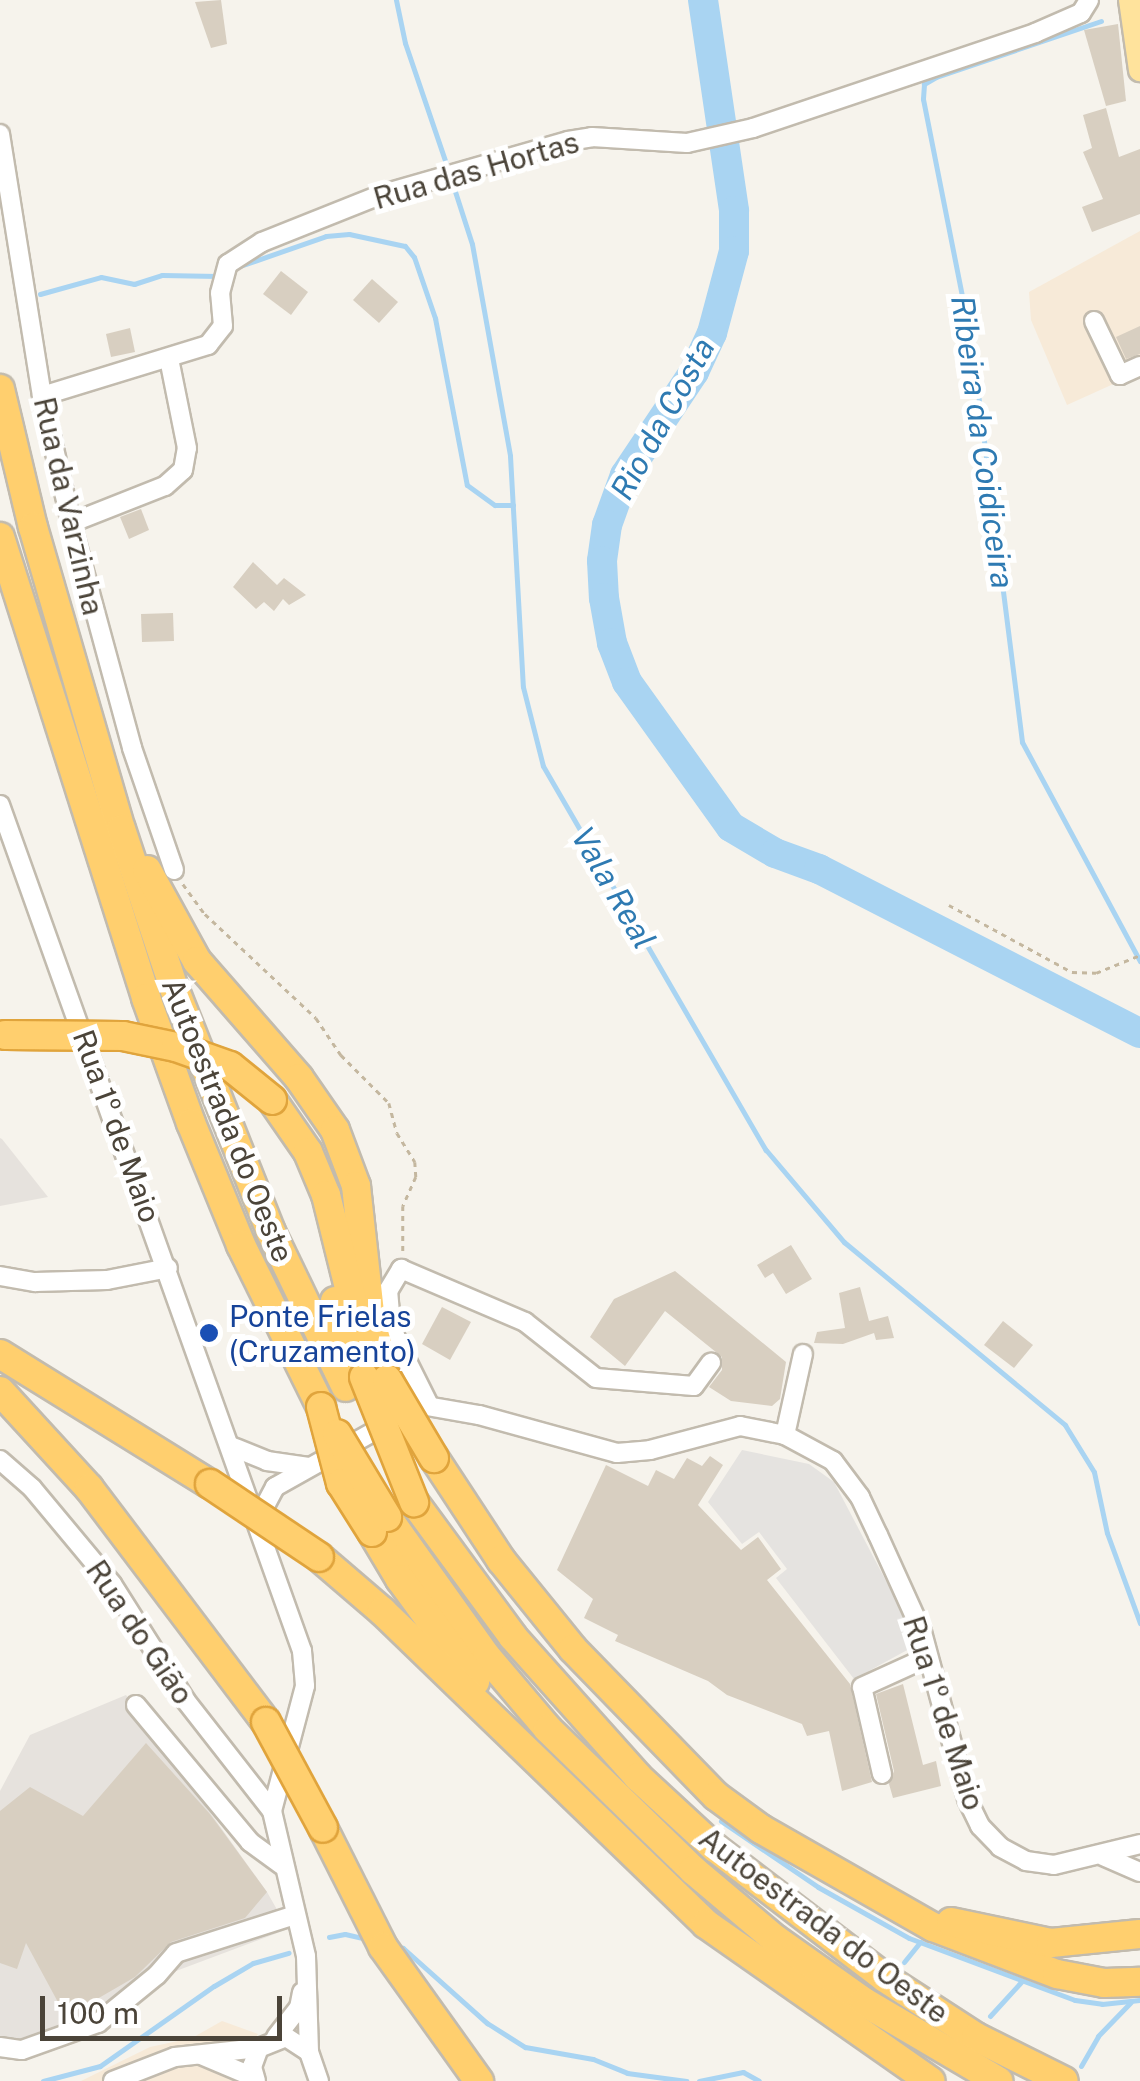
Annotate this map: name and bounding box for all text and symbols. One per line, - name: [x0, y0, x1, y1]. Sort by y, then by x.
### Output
- street label: Rua das Hortas: [369, 123, 583, 217]
- water label: Ribeira da Coidiceira: [942, 293, 1022, 591]
- water label: Rio da Costa: [603, 331, 723, 507]
- street label: Rua da Varzinha: [26, 393, 112, 619]
- water label: Vala Real: [563, 820, 663, 956]
- street label: Autoestrada do Oeste: [154, 973, 302, 1267]
- street label: Rua 1º de Maio: [65, 1025, 169, 1227]
- place label: Ponte Frielas (Cruzamento): [229, 1298, 416, 1368]
- marker: Ponte Frielas (Cruzamento): [198, 1322, 220, 1344]
- street label: Rua do Gião: [79, 1553, 201, 1711]
- street label: Rua 1º de Maio: [896, 1611, 992, 1815]
- street label: Autoestrada do Oeste: [692, 1819, 956, 2031]
- scale bar: [45, 1976, 288, 2038]
- text: 100 m: [57, 1995, 139, 2031]

